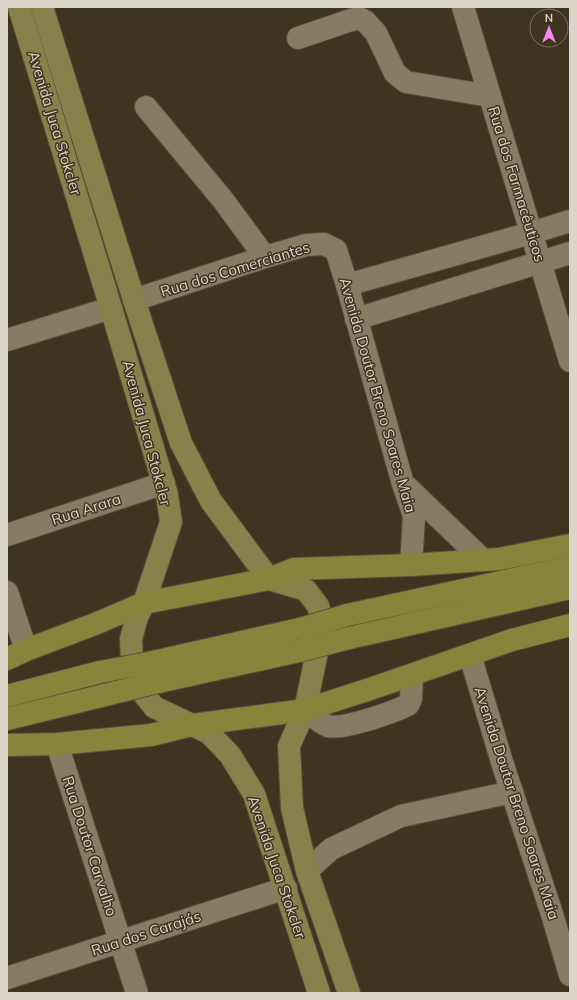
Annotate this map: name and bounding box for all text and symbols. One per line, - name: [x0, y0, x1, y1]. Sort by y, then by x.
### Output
- north arrow: [529, 8, 569, 48]
- text: N: [545, 11, 553, 25]
- street label: Avenida Juca Stokcler: [24, 49, 86, 198]
- street label: Rua dos Farmacêuticos: [484, 104, 550, 264]
- street label: Rua dos Comerciantes: [158, 237, 312, 301]
- street label: Avenida Doutor Breno Soares Maia: [335, 275, 421, 515]
- street label: Avenida Juca Stokcler: [118, 358, 176, 508]
- street label: Rua Arara: [49, 489, 123, 529]
- street label: Avenida Doutor Breno Soares Maia: [470, 684, 564, 922]
- street label: Rua Doutor Carvalho: [58, 774, 122, 918]
- street label: Avenida Juca Stokcler: [244, 793, 311, 942]
- street label: Rua dos Carajás: [89, 906, 203, 960]

